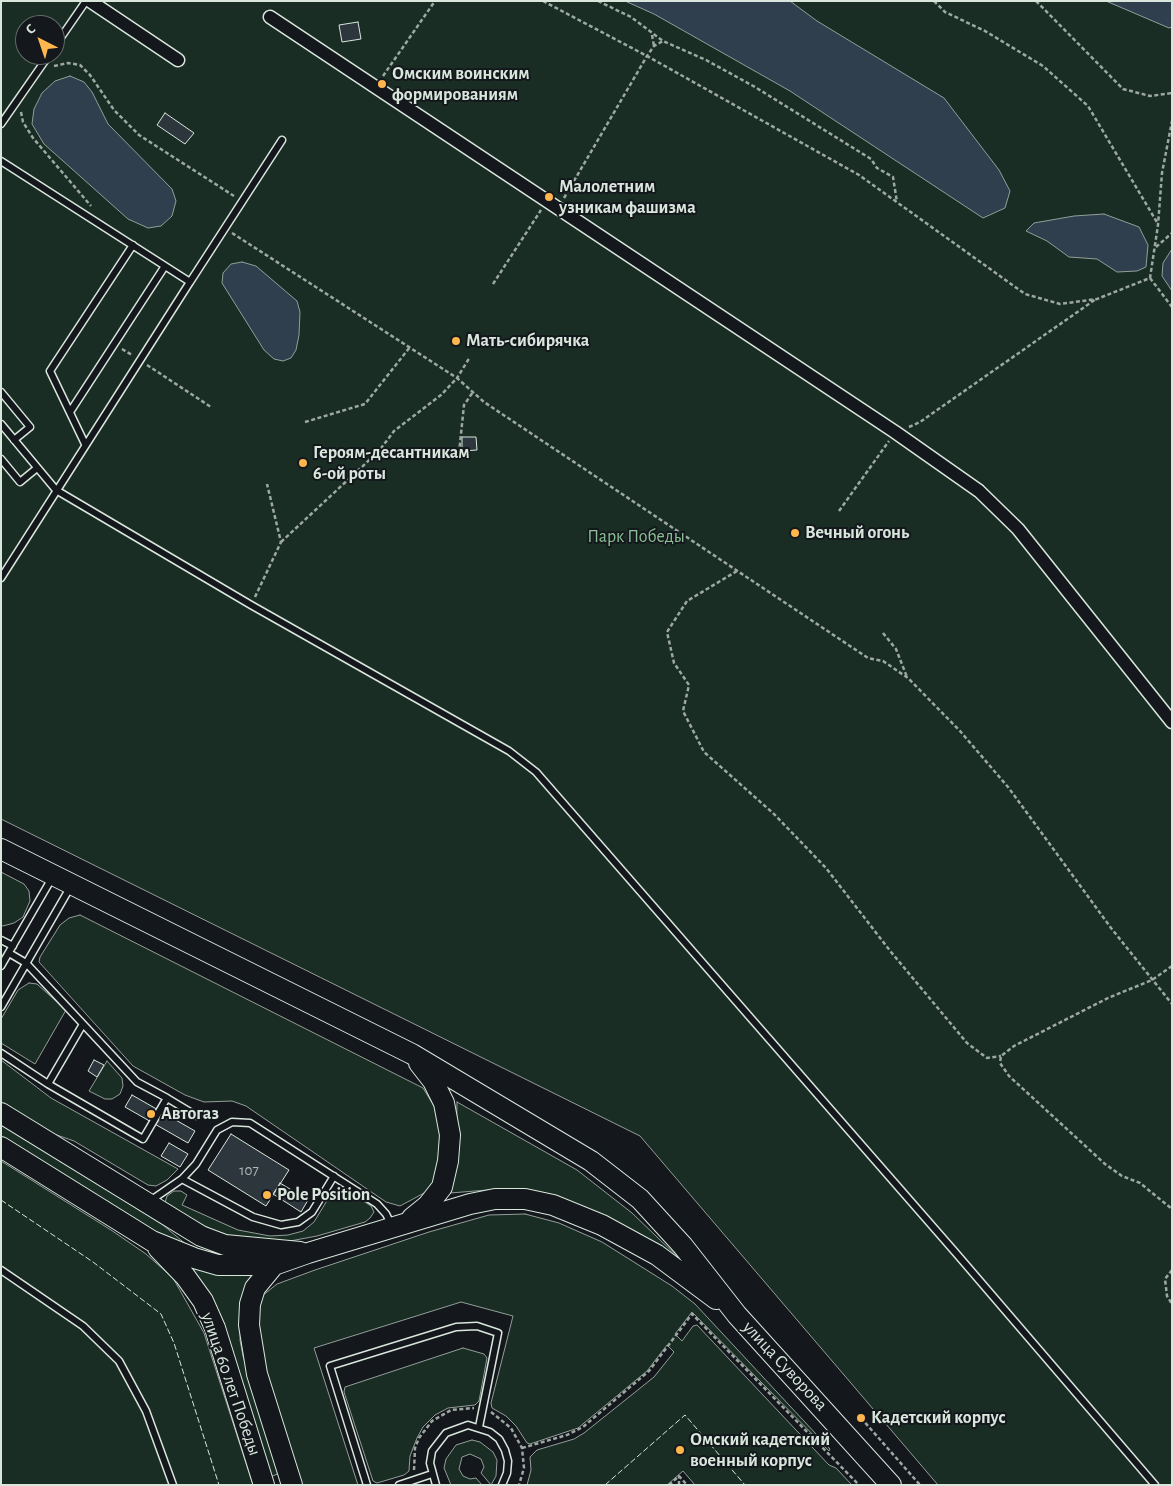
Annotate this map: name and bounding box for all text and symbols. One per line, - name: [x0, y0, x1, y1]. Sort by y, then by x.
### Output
- north arrow: [15, 15, 65, 65]
- text: С: [23, 22, 38, 37]
- place label: Омским воинским формированиям: [392, 63, 530, 106]
- marker: Омским воинским формированиям: [376, 78, 388, 90]
- place label: Малолетним узникам фашизма: [559, 176, 696, 218]
- marker: Малолетним узникам фашизма: [543, 191, 555, 203]
- place label: Мать-сибирячка: [466, 330, 589, 352]
- marker: Мать-сибирячка: [450, 335, 462, 347]
- place label: Героям-десантникам 6-ой роты: [313, 442, 470, 484]
- marker: Героям-десантникам 6-ой роты: [297, 457, 309, 469]
- place label: Вечный огонь: [805, 522, 909, 544]
- park label: Парк Победы: [587, 526, 685, 548]
- marker: Вечный огонь: [789, 527, 801, 539]
- place label: Автогаз: [161, 1103, 219, 1125]
- marker: Автогаз: [145, 1108, 157, 1120]
- house number: 107: [239, 1161, 259, 1179]
- place label: Pole Position: [277, 1184, 370, 1206]
- marker: Pole Position: [261, 1189, 273, 1201]
- street label: улица 60 лет Победы: [196, 1309, 266, 1459]
- street label: улица Суворова: [738, 1317, 832, 1415]
- place label: Кадетский корпус: [871, 1407, 1006, 1429]
- marker: Кадетский корпус: [855, 1412, 867, 1424]
- place label: Омский кадетский военный корпус: [690, 1429, 830, 1472]
- marker: Омский кадетский военный корпус: [674, 1444, 686, 1456]

